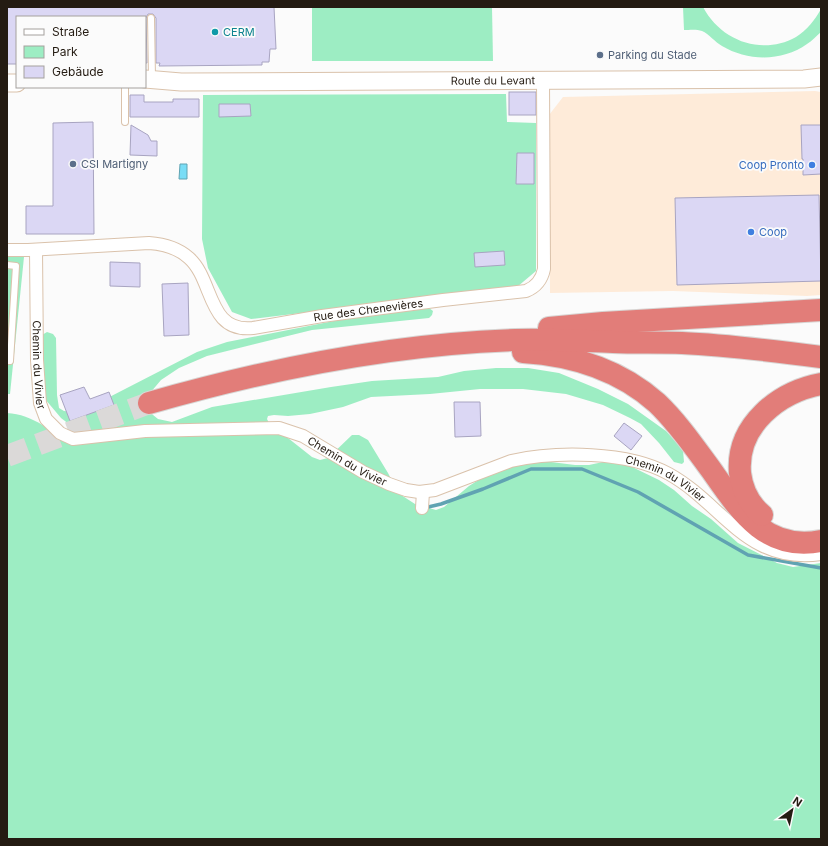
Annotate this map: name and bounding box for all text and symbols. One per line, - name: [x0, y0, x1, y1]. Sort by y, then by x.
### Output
- legend: [16, 16, 146, 88]
- text: Straße: [52, 24, 89, 39]
- place label: CERM: [223, 25, 255, 39]
- marker: CERM: [210, 27, 220, 37]
- text: Park: [52, 44, 78, 59]
- place label: Parking du Stade: [608, 48, 697, 62]
- marker: Parking du Stade: [595, 50, 605, 60]
- text: Gebäude: [52, 64, 104, 79]
- street label: Route du Levant: [451, 73, 535, 88]
- place label: CSI Martigny: [81, 157, 148, 171]
- place label: Coop Pronto: [739, 158, 804, 172]
- marker: CSI Martigny: [68, 159, 78, 169]
- marker: Coop Pronto: [807, 160, 817, 170]
- place label: Coop: [759, 225, 787, 239]
- marker: Coop: [746, 227, 756, 237]
- street label: Rue des Chenevières: [312, 296, 424, 324]
- street label: Chemin du Vivier: [30, 320, 49, 411]
- street label: Chemin du Vivier: [305, 433, 389, 489]
- street label: Chemin du Vivier: [624, 452, 708, 505]
- north arrow: [772, 790, 812, 830]
- text: N: [790, 793, 805, 810]

